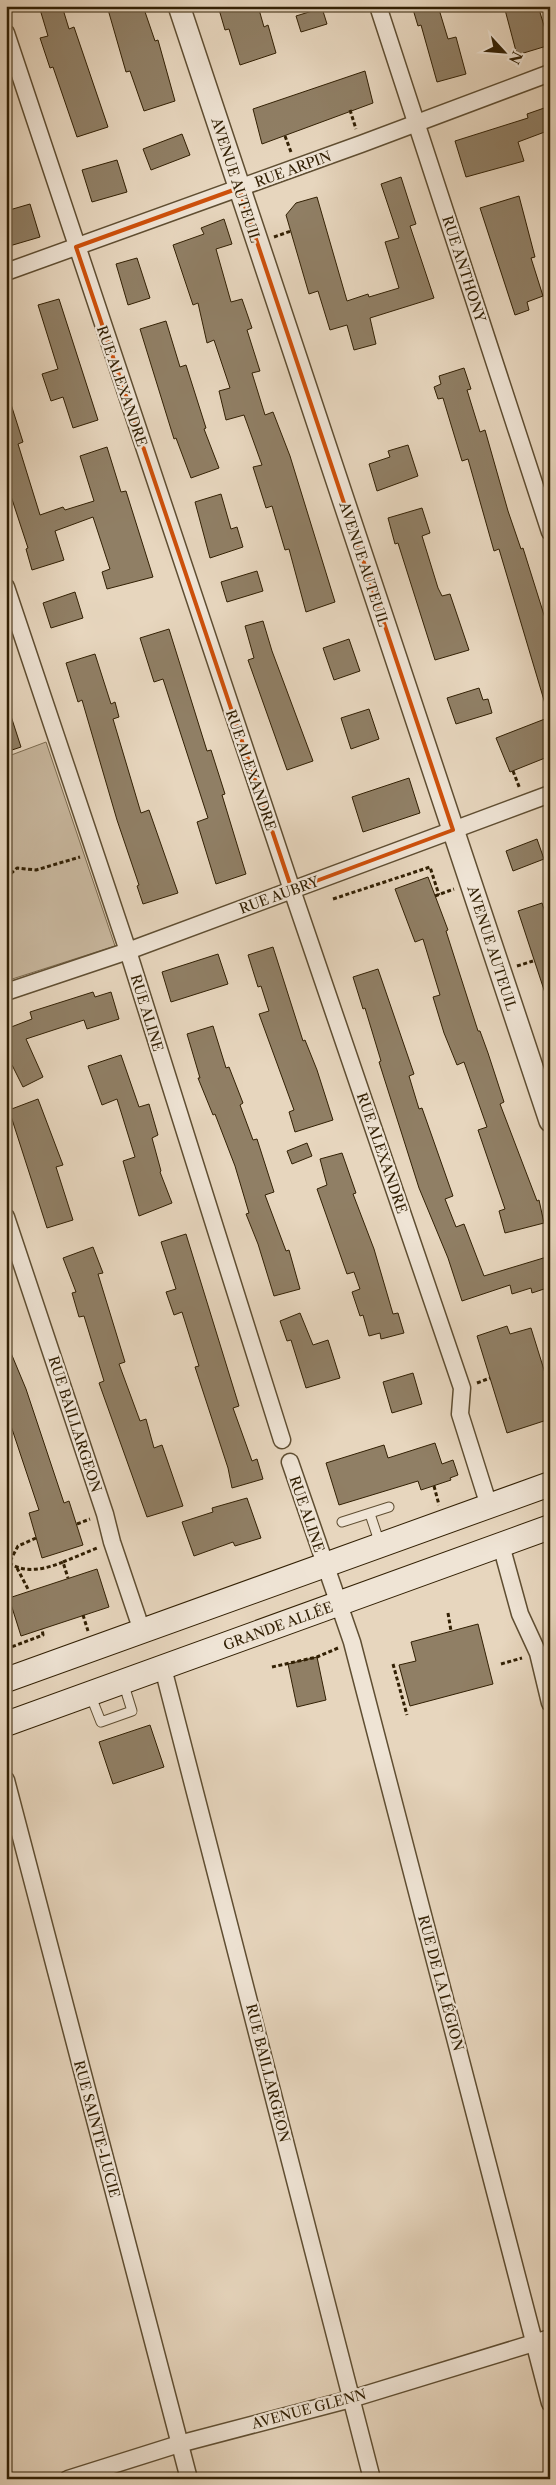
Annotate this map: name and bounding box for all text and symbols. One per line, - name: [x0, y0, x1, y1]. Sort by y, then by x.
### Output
- north arrow: [478, 28, 528, 78]
- text: N: [505, 48, 526, 67]
- street label: AVENUE AUTEUIL: [207, 114, 265, 245]
- street label: RUE ARPIN: [252, 147, 334, 191]
- street label: RUE ANTHONY: [438, 213, 490, 326]
- street label: RUE ALEXANDRE: [93, 323, 151, 449]
- street label: AVENUE AUTEUIL: [335, 498, 393, 629]
- street label: RUE ALEXANDRE: [222, 707, 280, 833]
- street label: RUE AUBRY: [237, 872, 322, 918]
- street label: AVENUE AUTEUIL: [463, 882, 521, 1013]
- street label: RUE ALINE: [127, 972, 167, 1054]
- street label: RUE ALEXANDRE: [353, 1090, 411, 1216]
- street label: RUE BAILLARGEON: [44, 1354, 106, 1495]
- street label: RUE ALINE: [286, 1473, 328, 1555]
- street label: GRANDE ALLÉE: [221, 1598, 335, 1654]
- street label: RUE DE LA LÉGION: [414, 1913, 468, 2053]
- street label: RUE BAILLARGEON: [242, 2002, 294, 2145]
- street label: RUE SAINTE-LUCIE: [70, 2058, 124, 2200]
- street label: AVENUE GLENN: [249, 2385, 369, 2433]

